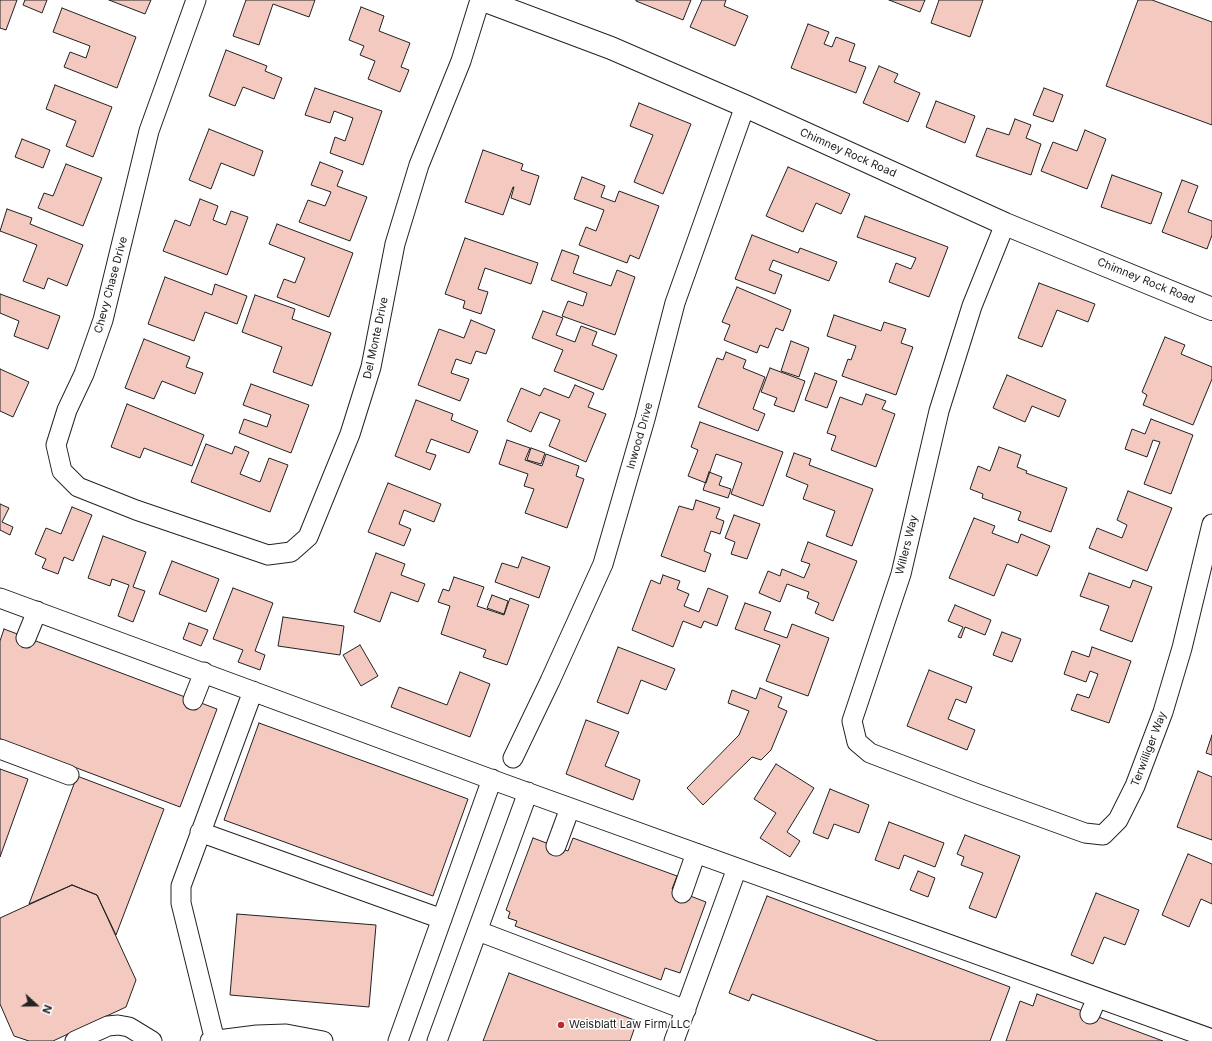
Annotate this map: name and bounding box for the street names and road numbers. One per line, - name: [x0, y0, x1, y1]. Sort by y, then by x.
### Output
- street label: Chimney Rock Road: [798, 126, 898, 180]
- street label: Chevy Chase Drive: [92, 235, 130, 335]
- street label: Chimney Rock Road: [1095, 255, 1197, 307]
- street label: Del Monte Drive: [361, 296, 391, 380]
- street label: Inwood Drive: [624, 401, 656, 471]
- street label: Willers Way: [893, 514, 921, 576]
- street label: Terwilliger Way: [1129, 710, 1169, 788]

